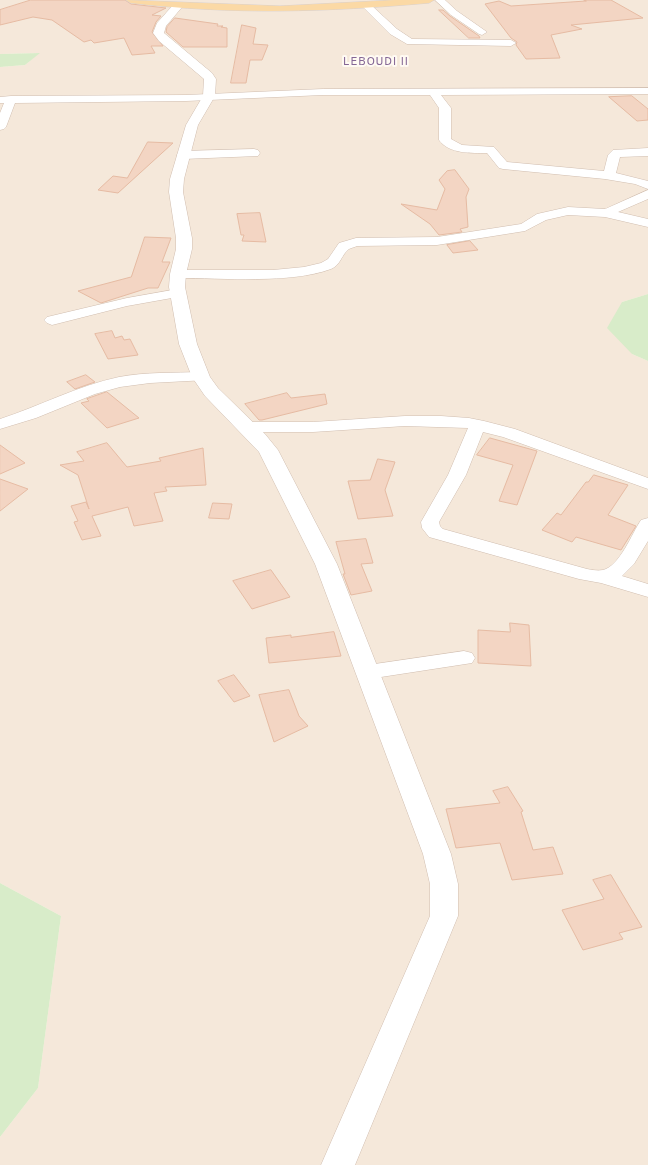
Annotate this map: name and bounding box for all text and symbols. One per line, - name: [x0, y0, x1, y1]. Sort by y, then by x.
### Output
- district label: LEBOUDI II: [343, 55, 409, 69]

